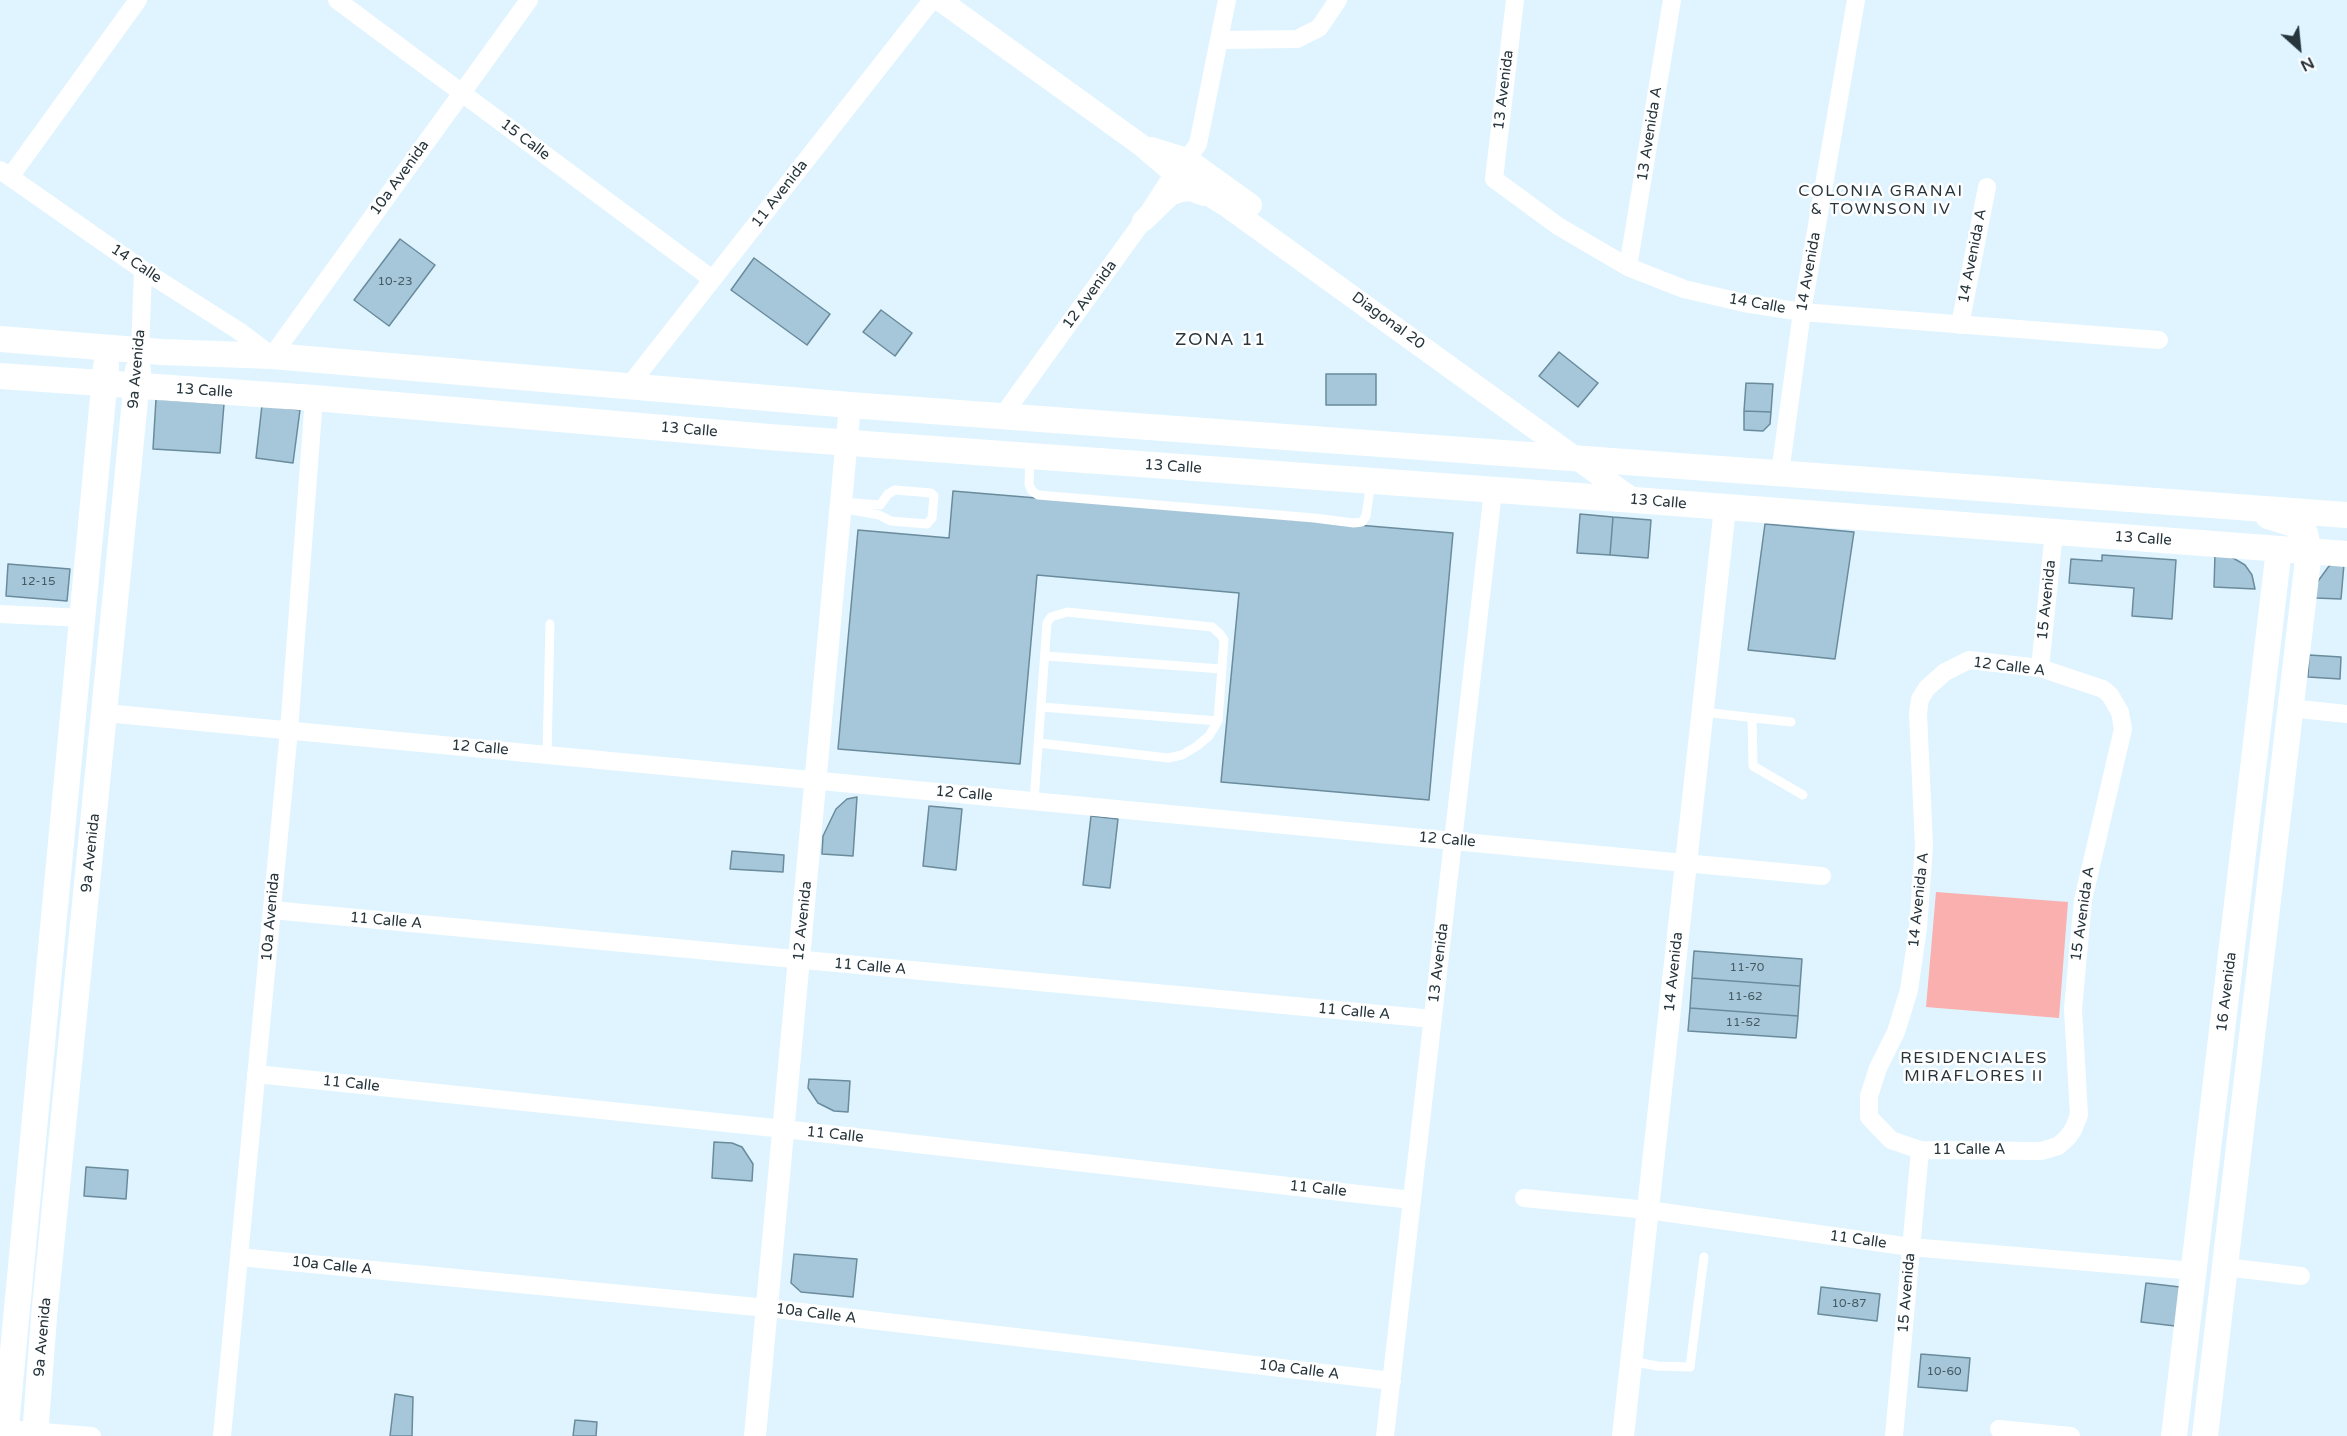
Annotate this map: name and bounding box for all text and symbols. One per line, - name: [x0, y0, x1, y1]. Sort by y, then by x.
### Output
- north arrow: [2269, 18, 2329, 78]
- street label: 13 Avenida: [1490, 49, 1518, 131]
- text: N: [2297, 52, 2317, 76]
- street label: 13 Avenida A: [1634, 85, 1666, 183]
- street label: 15 Calle: [497, 115, 553, 165]
- street label: 10a Avenida: [367, 137, 433, 219]
- street label: 11 Avenida: [748, 157, 812, 231]
- district label: COLONIA GRANAI & TOWNSON IV: [1798, 182, 1964, 220]
- street label: 14 Avenida A: [1955, 207, 1991, 305]
- street label: 14 Avenida: [1793, 231, 1825, 313]
- street label: 14 Calle: [107, 240, 165, 288]
- street label: 12 Avenida: [1059, 257, 1121, 333]
- house number: 10-23: [377, 275, 413, 289]
- street label: Diagonal 20: [1348, 288, 1428, 354]
- street label: 14 Calle: [1727, 290, 1787, 318]
- street label: 9a Avenida: [125, 329, 149, 409]
- district label: ZONA 11: [1175, 329, 1267, 351]
- street label: 13 Calle: [175, 380, 233, 402]
- street label: 13 Calle: [660, 419, 718, 441]
- street label: 13 Calle: [1144, 456, 1202, 478]
- street label: 13 Calle: [1629, 491, 1687, 513]
- street label: 13 Calle: [2114, 528, 2172, 550]
- street label: 15 Avenida: [2034, 559, 2060, 641]
- house number: 12-15: [20, 575, 56, 589]
- street label: 12 Calle A: [1972, 654, 2046, 680]
- street label: 12 Calle: [451, 737, 509, 759]
- street label: 12 Calle: [935, 783, 993, 805]
- street label: 9a Avenida: [78, 813, 104, 893]
- street label: 12 Calle: [1418, 829, 1476, 851]
- street label: 14 Avenida A: [1905, 852, 1933, 948]
- street label: 15 Avenida A: [2067, 865, 2099, 963]
- street label: 10a Avenida: [258, 872, 284, 962]
- street label: 12 Avenida: [790, 880, 816, 962]
- street label: 11 Calle A: [349, 909, 423, 933]
- street label: 13 Avenida: [1425, 922, 1453, 1004]
- street label: 14 Avenida: [1661, 931, 1687, 1013]
- street label: 16 Avenida: [2213, 951, 2241, 1033]
- street label: 11 Calle A: [833, 955, 907, 979]
- house number: 11-70: [1730, 961, 1764, 975]
- house number: 11-62: [1727, 990, 1763, 1004]
- street label: 11 Calle A: [1317, 1000, 1391, 1024]
- house number: 11-52: [1725, 1016, 1761, 1030]
- district label: RESIDENCIALES MIRAFLORES II: [1900, 1049, 2048, 1087]
- street label: 11 Calle: [321, 1072, 381, 1096]
- street label: 11 Calle: [805, 1123, 865, 1147]
- street label: 11 Calle A: [1933, 1141, 2005, 1159]
- street label: 11 Calle: [1288, 1177, 1348, 1201]
- street label: 11 Calle: [1828, 1227, 1888, 1253]
- street label: 15 Avenida: [1895, 1252, 1919, 1334]
- street label: 10a Calle A: [291, 1253, 373, 1279]
- street label: 9a Avenida: [31, 1297, 55, 1377]
- house number: 10-87: [1831, 1297, 1867, 1311]
- street label: 10a Calle A: [775, 1300, 857, 1328]
- street label: 10a Calle A: [1258, 1356, 1340, 1384]
- house number: 10-60: [1926, 1365, 1962, 1379]

